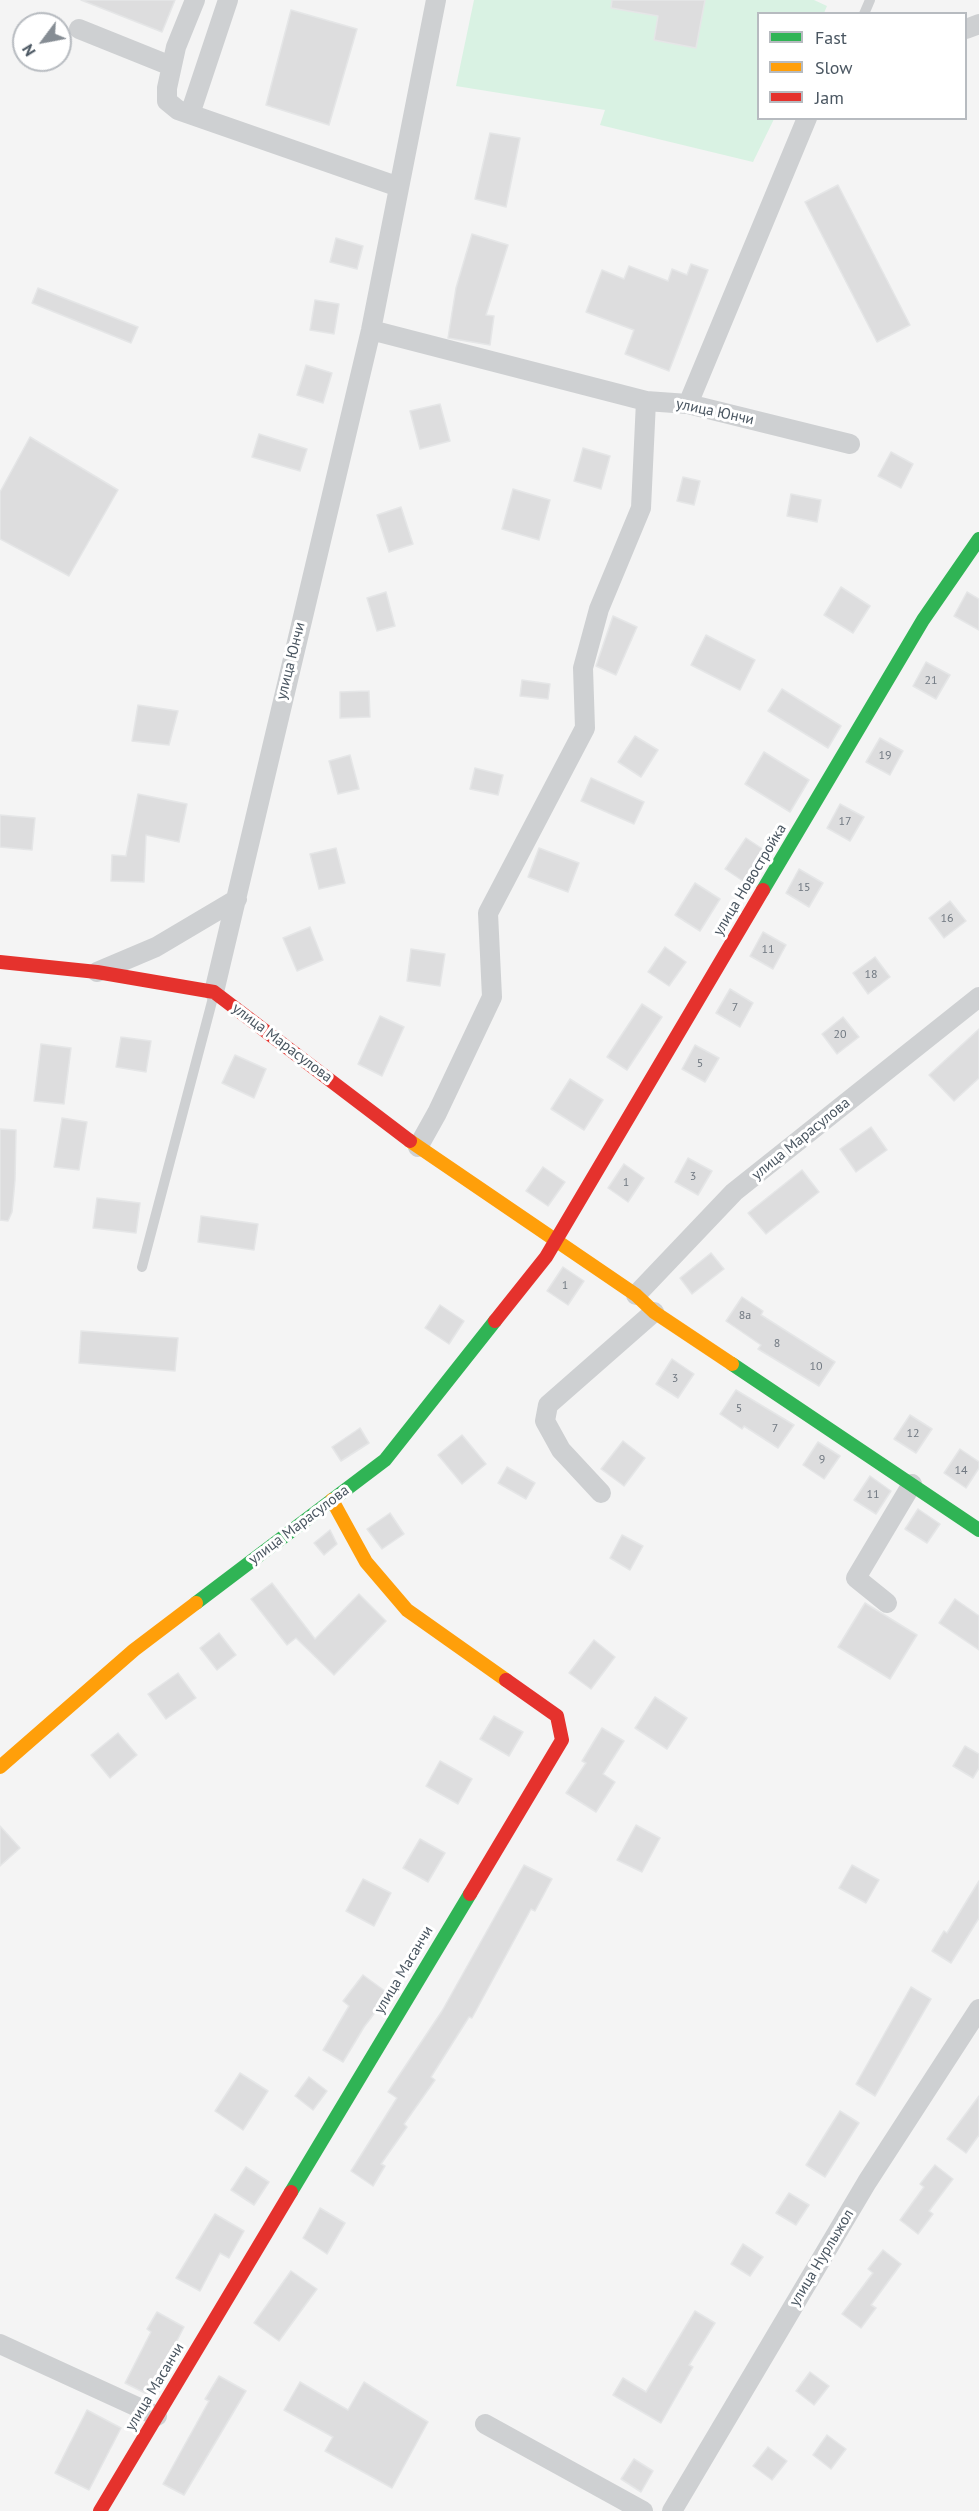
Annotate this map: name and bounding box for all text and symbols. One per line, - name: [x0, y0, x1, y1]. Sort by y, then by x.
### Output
- north arrow: [12, 12, 72, 72]
- legend: [757, 12, 967, 120]
- text: Fast: [815, 26, 847, 49]
- text: N: [17, 41, 40, 60]
- text: Slow: [815, 56, 853, 79]
- text: Jam: [815, 86, 844, 109]
- street label: улица Юнчи: [674, 395, 756, 429]
- street label: улица Юнчи: [273, 620, 309, 702]
- house number: 21: [924, 674, 938, 688]
- house number: 19: [878, 749, 892, 763]
- house number: 17: [838, 815, 852, 829]
- street label: улица Новостройка: [710, 821, 790, 939]
- house number: 15: [797, 881, 811, 895]
- house number: 16: [940, 912, 954, 926]
- house number: 11: [761, 943, 775, 957]
- house number: 18: [864, 968, 878, 982]
- street label: улица Марасулова: [228, 999, 336, 1087]
- house number: 7: [732, 1001, 738, 1015]
- house number: 20: [833, 1028, 847, 1042]
- house number: 5: [697, 1057, 703, 1071]
- street label: улица Марасулова: [748, 1094, 854, 1184]
- house number: 3: [690, 1170, 696, 1184]
- house number: 1: [623, 1176, 629, 1190]
- house number: 1: [562, 1279, 568, 1293]
- house number: 8а: [739, 1309, 751, 1323]
- house number: 8: [774, 1337, 780, 1351]
- house number: 10: [809, 1360, 823, 1374]
- house number: 3: [672, 1372, 678, 1386]
- house number: 5: [736, 1402, 742, 1416]
- house number: 7: [772, 1422, 778, 1436]
- house number: 12: [906, 1427, 920, 1441]
- house number: 9: [819, 1453, 825, 1467]
- house number: 14: [954, 1464, 968, 1478]
- street label: улица Марасулова: [245, 1481, 353, 1569]
- house number: 11: [866, 1488, 880, 1502]
- street label: улица Масанчи: [371, 1923, 437, 2017]
- street label: улица Нурлыжол: [786, 2206, 858, 2310]
- street label: улица Масанчи: [122, 2340, 188, 2434]

